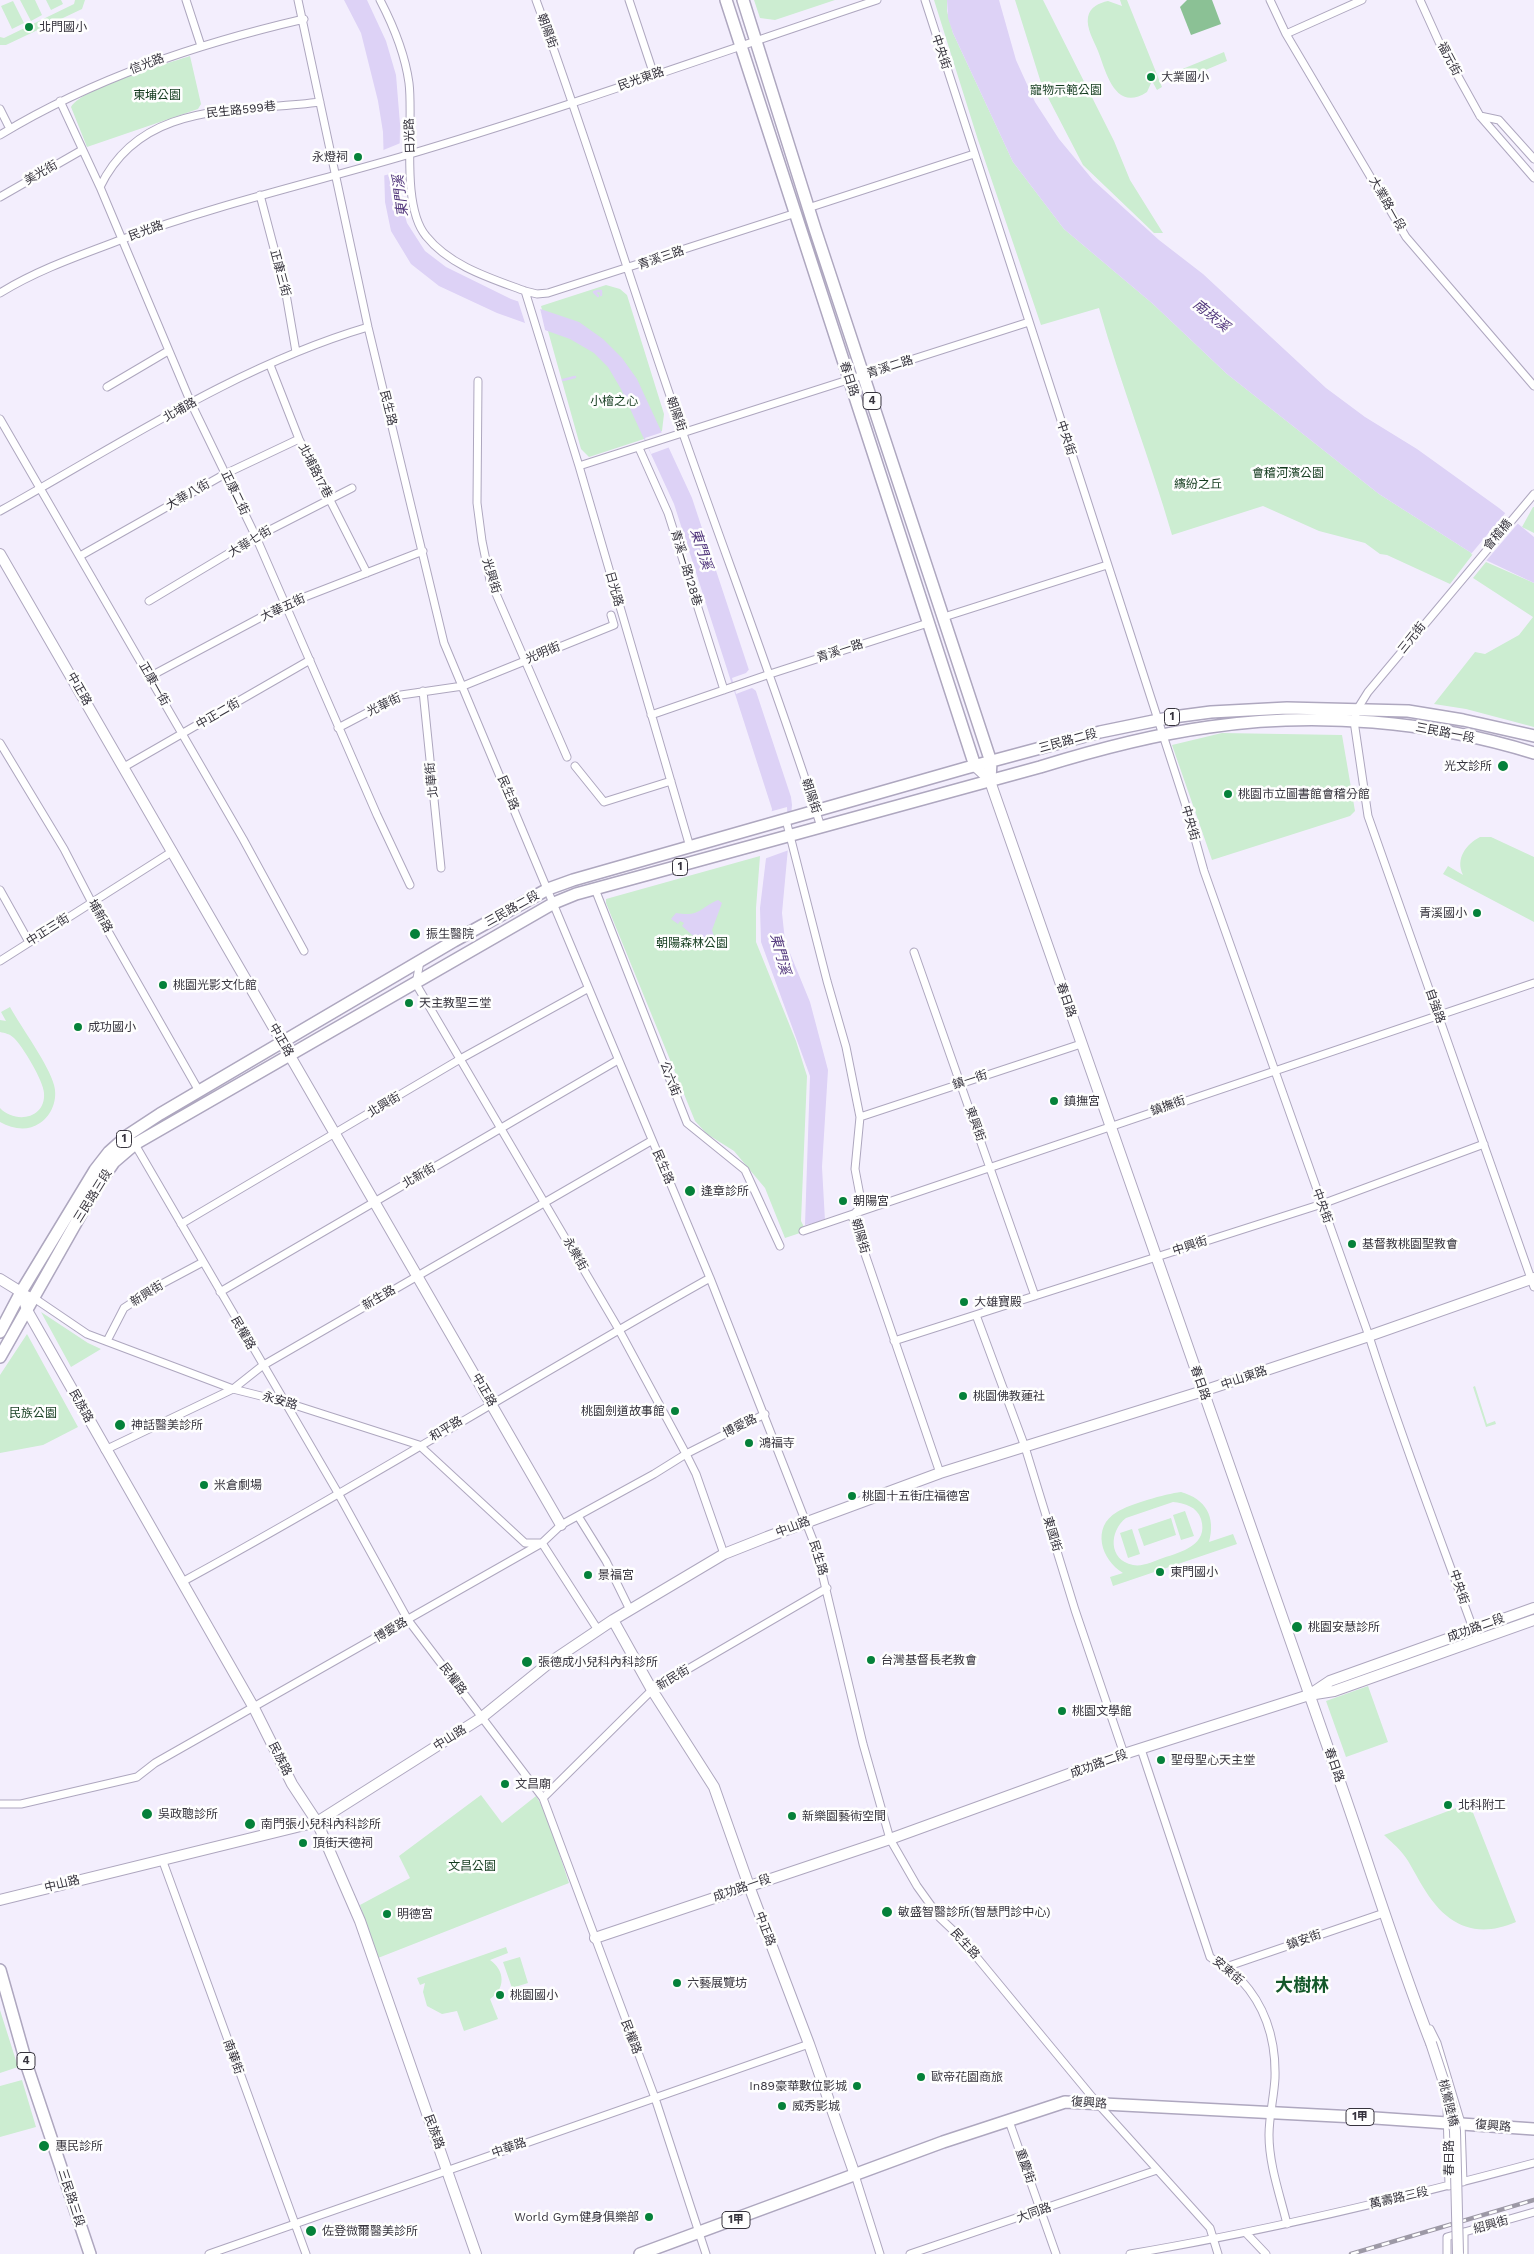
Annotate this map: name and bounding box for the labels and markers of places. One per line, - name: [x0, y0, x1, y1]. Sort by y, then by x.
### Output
- place label: 北門國小: [39, 20, 87, 34]
- marker: 北門國小: [23, 21, 35, 33]
- place label: 大業國小: [1161, 70, 1209, 84]
- marker: 大業國小: [1145, 71, 1157, 83]
- place label: 永燈祠: [312, 150, 348, 164]
- marker: 永燈祠: [352, 151, 364, 163]
- place label: 光文診所: [1444, 759, 1492, 773]
- marker: 光文診所: [1496, 759, 1510, 773]
- place label: 桃園市立圖書館會稽分館: [1238, 787, 1370, 801]
- marker: 桃園市立圖書館會稽分館: [1222, 788, 1234, 800]
- place label: 青溪國小: [1419, 906, 1467, 920]
- marker: 青溪國小: [1471, 907, 1483, 919]
- marker: 振生醫院: [408, 927, 422, 941]
- place label: 振生醫院: [426, 927, 474, 941]
- place label: 桃園光影文化館: [173, 978, 257, 992]
- marker: 桃園光影文化館: [157, 979, 169, 991]
- place label: 天主教聖三堂: [419, 996, 491, 1010]
- marker: 天主教聖三堂: [403, 997, 415, 1009]
- place label: 成功國小: [88, 1020, 136, 1034]
- marker: 成功國小: [72, 1021, 84, 1033]
- place label: 鎮撫宮: [1064, 1094, 1100, 1108]
- marker: 鎮撫宮: [1048, 1095, 1060, 1107]
- marker: 逢章診所: [683, 1184, 697, 1198]
- place label: 逢章診所: [701, 1184, 749, 1198]
- place label: 朝陽宮: [853, 1194, 889, 1208]
- marker: 朝陽宮: [837, 1195, 849, 1207]
- place label: 基督教桃園聖教會: [1362, 1237, 1458, 1251]
- marker: 基督教桃園聖教會: [1346, 1238, 1358, 1250]
- place label: 大雄寶殿: [974, 1295, 1022, 1309]
- marker: 大雄寶殿: [958, 1296, 970, 1308]
- place label: 桃園佛教蓮社: [973, 1389, 1045, 1403]
- marker: 桃園佛教蓮社: [957, 1390, 969, 1402]
- place label: 桃園劍道故事館: [581, 1404, 665, 1418]
- marker: 桃園劍道故事館: [669, 1405, 681, 1417]
- marker: 神話醫美診所: [113, 1418, 127, 1432]
- place label: 神話醫美診所: [131, 1418, 203, 1432]
- place label: 鴻福寺: [759, 1436, 795, 1450]
- marker: 鴻福寺: [743, 1437, 755, 1449]
- place label: 米倉劇場: [214, 1478, 262, 1492]
- marker: 米倉劇場: [198, 1479, 210, 1491]
- place label: 桃園十五街庄福德宮: [862, 1489, 970, 1503]
- marker: 桃園十五街庄福德宮: [846, 1490, 858, 1502]
- place label: 東門國小: [1170, 1565, 1218, 1579]
- marker: 東門國小: [1154, 1566, 1166, 1578]
- place label: 景福宮: [598, 1568, 634, 1582]
- marker: 景福宮: [582, 1569, 594, 1581]
- marker: 桃園安慧診所: [1290, 1620, 1304, 1634]
- place label: 桃園安慧診所: [1308, 1620, 1380, 1634]
- place label: 台灣基督長老教會: [881, 1653, 977, 1667]
- marker: 台灣基督長老教會: [865, 1654, 877, 1666]
- marker: 張德成小兒科內科診所: [520, 1655, 534, 1669]
- place label: 張德成小兒科內科診所: [538, 1655, 658, 1669]
- place label: 桃園文學館: [1072, 1704, 1132, 1718]
- marker: 桃園文學館: [1056, 1705, 1068, 1717]
- place label: 聖母聖心天主堂: [1171, 1753, 1255, 1767]
- marker: 聖母聖心天主堂: [1155, 1754, 1167, 1766]
- place label: 文昌廟: [515, 1777, 551, 1791]
- marker: 文昌廟: [499, 1778, 511, 1790]
- place label: 北科附工: [1458, 1798, 1506, 1812]
- marker: 北科附工: [1442, 1799, 1454, 1811]
- marker: 吳政聰診所: [140, 1807, 154, 1821]
- place label: 吳政聰診所: [158, 1807, 218, 1821]
- place label: 新樂園藝術空間: [802, 1809, 886, 1823]
- marker: 新樂園藝術空間: [786, 1810, 798, 1822]
- marker: 南門張小兒科內科診所: [243, 1817, 257, 1831]
- place label: 南門張小兒科內科診所: [261, 1817, 381, 1831]
- place label: 頂街天德祠: [313, 1836, 373, 1850]
- marker: 頂街天德祠: [297, 1837, 309, 1849]
- marker: 敏盛智醫診所(智慧門診中心): [880, 1905, 894, 1919]
- place label: 敏盛智醫診所(智慧門診中心): [898, 1905, 1050, 1919]
- place label: 明德宮: [397, 1907, 433, 1921]
- marker: 明德宮: [381, 1908, 393, 1920]
- place label: 六藝展覽坊: [687, 1976, 747, 1990]
- marker: 六藝展覽坊: [671, 1977, 683, 1989]
- place label: 桃園國小: [510, 1988, 558, 2002]
- marker: 桃園國小: [494, 1989, 506, 2001]
- place label: 歐帝花園商旅: [931, 2070, 1003, 2084]
- marker: 歐帝花園商旅: [915, 2071, 927, 2083]
- place label: In89豪華數位影城: [749, 2079, 847, 2093]
- marker: In89豪華數位影城: [851, 2080, 863, 2092]
- place label: 威秀影城: [792, 2099, 840, 2113]
- marker: 威秀影城: [776, 2100, 788, 2112]
- marker: 惠民診所: [37, 2139, 51, 2153]
- place label: 惠民診所: [55, 2139, 103, 2153]
- place label: World Gym健身俱樂部: [514, 2210, 639, 2224]
- marker: World Gym健身俱樂部: [643, 2211, 655, 2223]
- marker: 佐登微爾醫美診所: [304, 2224, 318, 2238]
- place label: 佐登微爾醫美診所: [322, 2224, 418, 2238]

